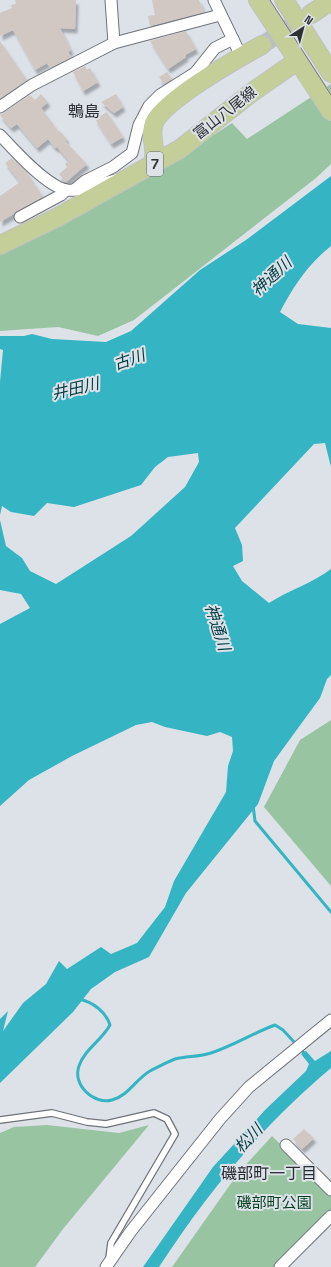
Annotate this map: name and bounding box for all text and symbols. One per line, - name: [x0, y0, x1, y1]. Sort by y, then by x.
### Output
- north arrow: [283, 8, 323, 48]
- text: N: [302, 12, 316, 28]
- street label: 富山八尾線: [189, 82, 260, 143]
- district label: 鵯島: [68, 101, 100, 122]
- road number: 7: [147, 152, 163, 176]
- water label: 神通川: [247, 251, 298, 300]
- water label: 古川: [111, 344, 150, 375]
- water label: 井田川: [49, 372, 103, 404]
- water label: 神通川: [200, 601, 236, 655]
- water label: 松川: [230, 1118, 268, 1157]
- district label: 磯部町一丁目: [221, 1163, 317, 1184]
- park label: 磯部町公園: [236, 1193, 312, 1212]

